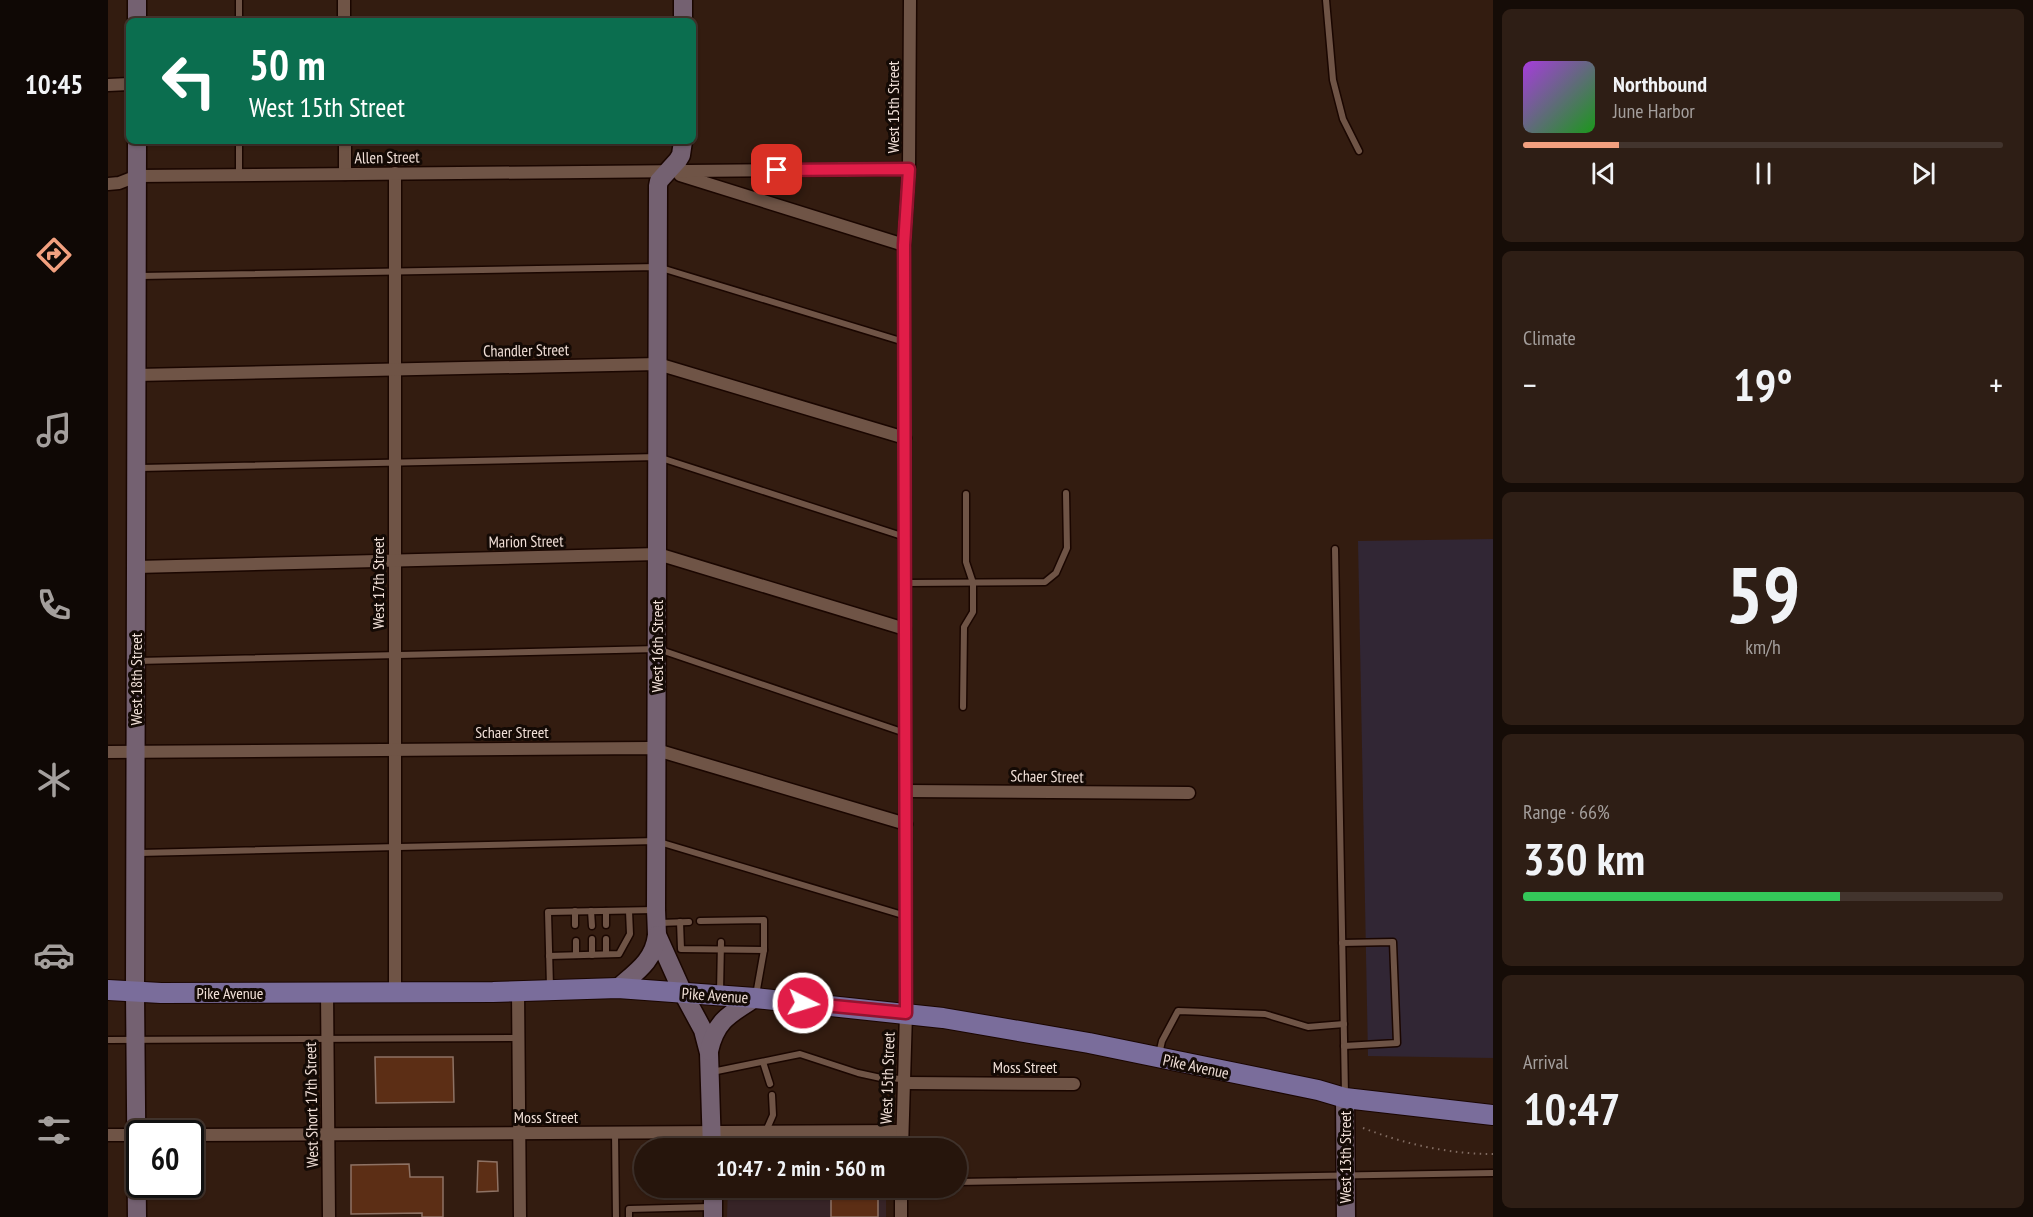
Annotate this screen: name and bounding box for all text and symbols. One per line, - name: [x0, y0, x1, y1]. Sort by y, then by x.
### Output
- text: 50 m: [249, 37, 326, 92]
- icon: left: [150, 42, 228, 120]
- street label: West 15th Street: [883, 60, 903, 153]
- text: 10:45: [25, 67, 83, 101]
- text: Northbound: [1613, 70, 1707, 98]
- text: West 15th Street: [249, 90, 405, 124]
- text: June Harbor: [1613, 98, 1695, 124]
- pin: [751, 144, 802, 195]
- street label: Allen Street: [354, 146, 420, 168]
- icon: arrive: [760, 153, 793, 186]
- icon: previous: [1587, 157, 1620, 190]
- icon: pause: [1747, 157, 1780, 190]
- icon: next: [1907, 157, 1940, 190]
- icon: directions: [33, 234, 75, 276]
- text: Climate: [1523, 325, 1576, 351]
- street label: Chandler Street: [483, 339, 570, 361]
- text: 19°: [1733, 355, 1793, 413]
- text: −: [1523, 363, 1537, 406]
- text: +: [1989, 363, 2003, 406]
- icon: music: [33, 409, 75, 451]
- street label: Marion Street: [488, 530, 564, 552]
- street label: West 17th Street: [368, 536, 388, 629]
- text: 59: [1726, 544, 1800, 645]
- icon: phone: [33, 584, 75, 626]
- street label: West 16th Street: [647, 599, 667, 692]
- street label: West 18th Street: [126, 632, 146, 725]
- text: km/h: [1745, 634, 1781, 660]
- street label: Schaer Street: [475, 722, 549, 742]
- icon: climate: [33, 759, 75, 801]
- street label: Schaer Street: [1010, 765, 1085, 787]
- text: Range · 66%: [1523, 799, 1610, 825]
- text: 330 km: [1523, 829, 1645, 887]
- icon: car: [33, 934, 75, 976]
- position arrow: [771, 971, 835, 1035]
- street label: Pike Avenue: [197, 983, 263, 1003]
- street label: Pike Avenue: [681, 983, 749, 1007]
- street label: West 15th Street: [875, 1031, 899, 1124]
- street label: West Short 17th Street: [300, 1041, 322, 1168]
- street label: Pike Avenue: [1161, 1049, 1231, 1083]
- text: Arrival: [1523, 1049, 1568, 1075]
- street label: Moss Street: [993, 1057, 1058, 1077]
- text: 10:47: [1523, 1079, 1620, 1137]
- street label: Moss Street: [514, 1107, 579, 1127]
- icon: filters: [33, 1109, 75, 1151]
- street label: West 13th Street: [1335, 1110, 1355, 1203]
- speed limit sign: 60: [126, 1120, 204, 1198]
- text: 10:47 · 2 min · 560 m: [716, 1154, 885, 1182]

